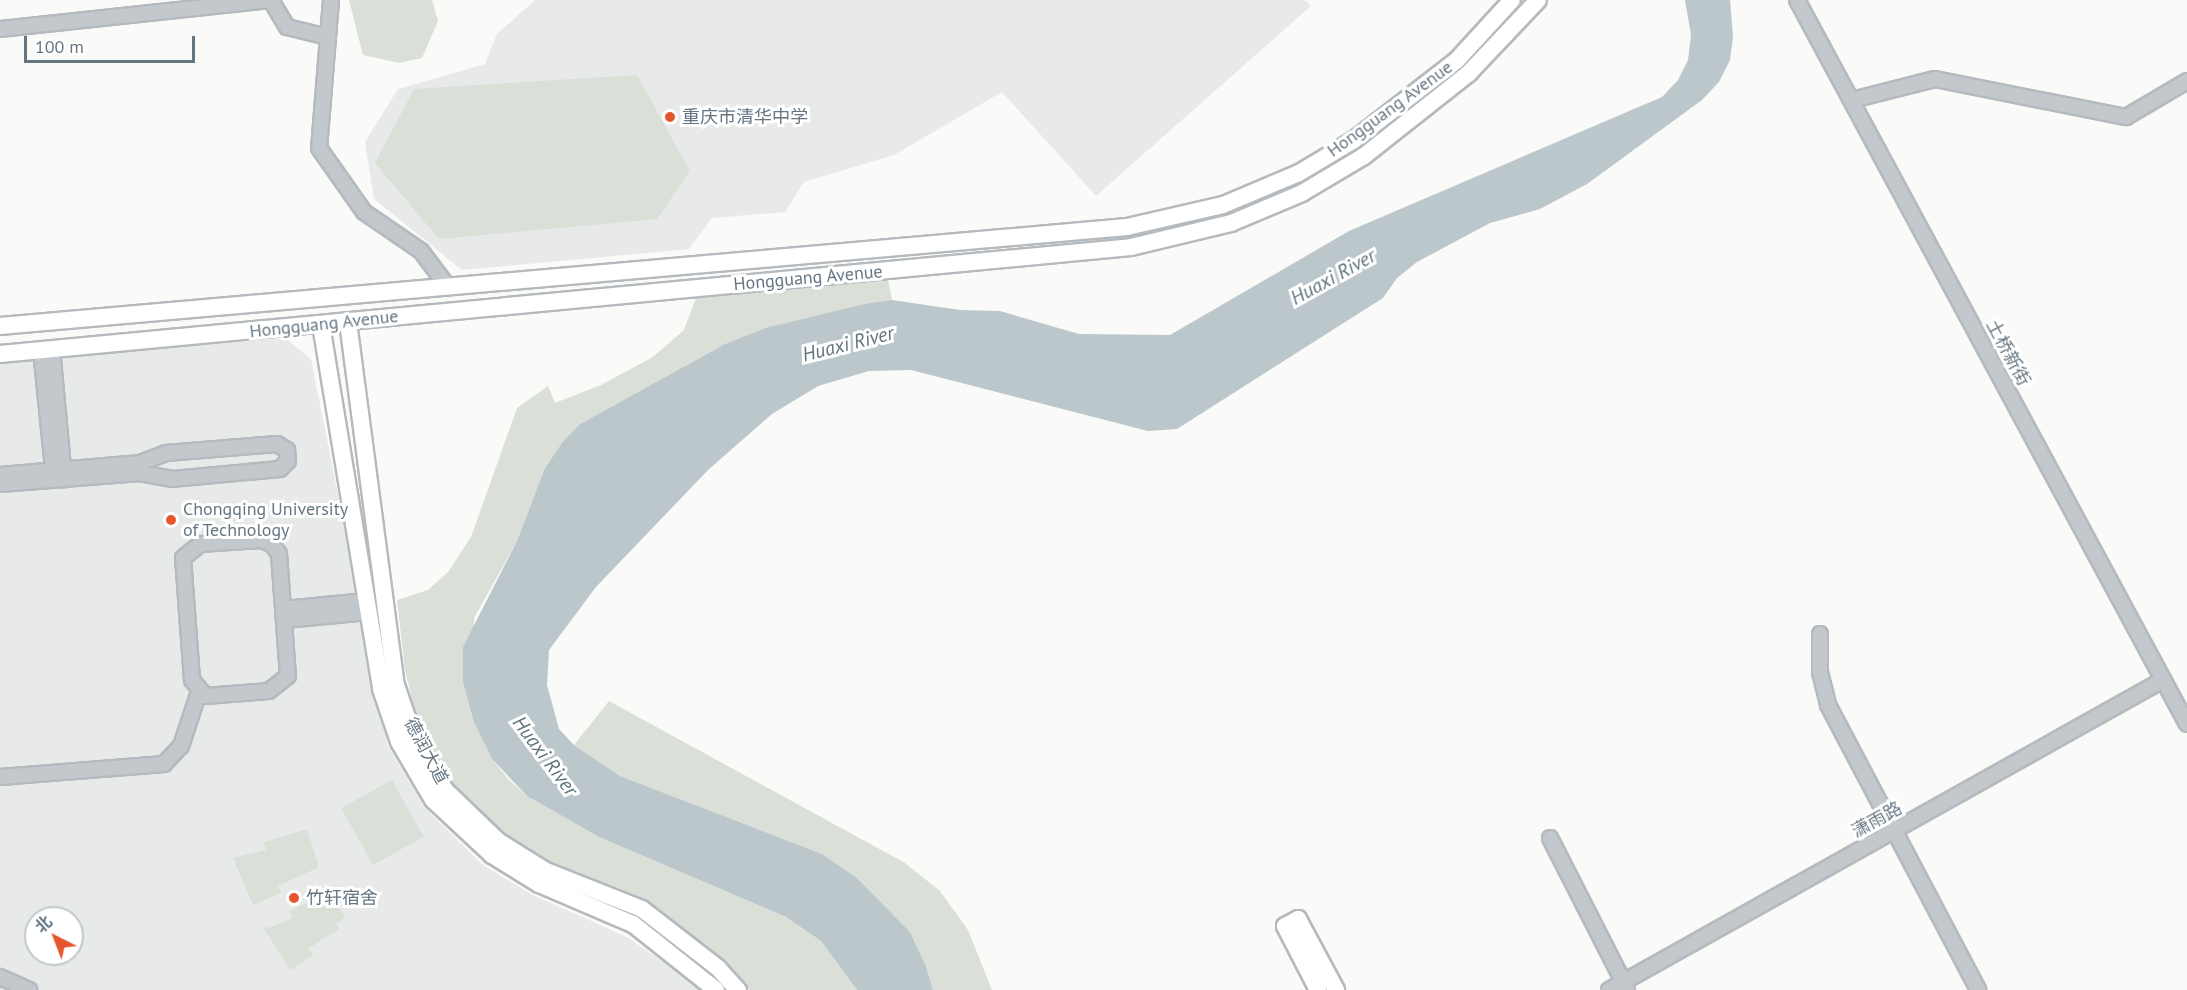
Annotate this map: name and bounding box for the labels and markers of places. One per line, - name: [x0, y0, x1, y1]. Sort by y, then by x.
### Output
- place label: 重庆市清华中学: [682, 106, 808, 128]
- marker: 重庆市清华中学: [663, 110, 677, 124]
- place label: Chongqing University of Technology: [183, 499, 348, 542]
- marker: Chongqing University of Technology: [164, 513, 178, 527]
- place label: 竹轩宿舍: [306, 887, 378, 909]
- marker: 竹轩宿舍: [287, 891, 301, 905]

